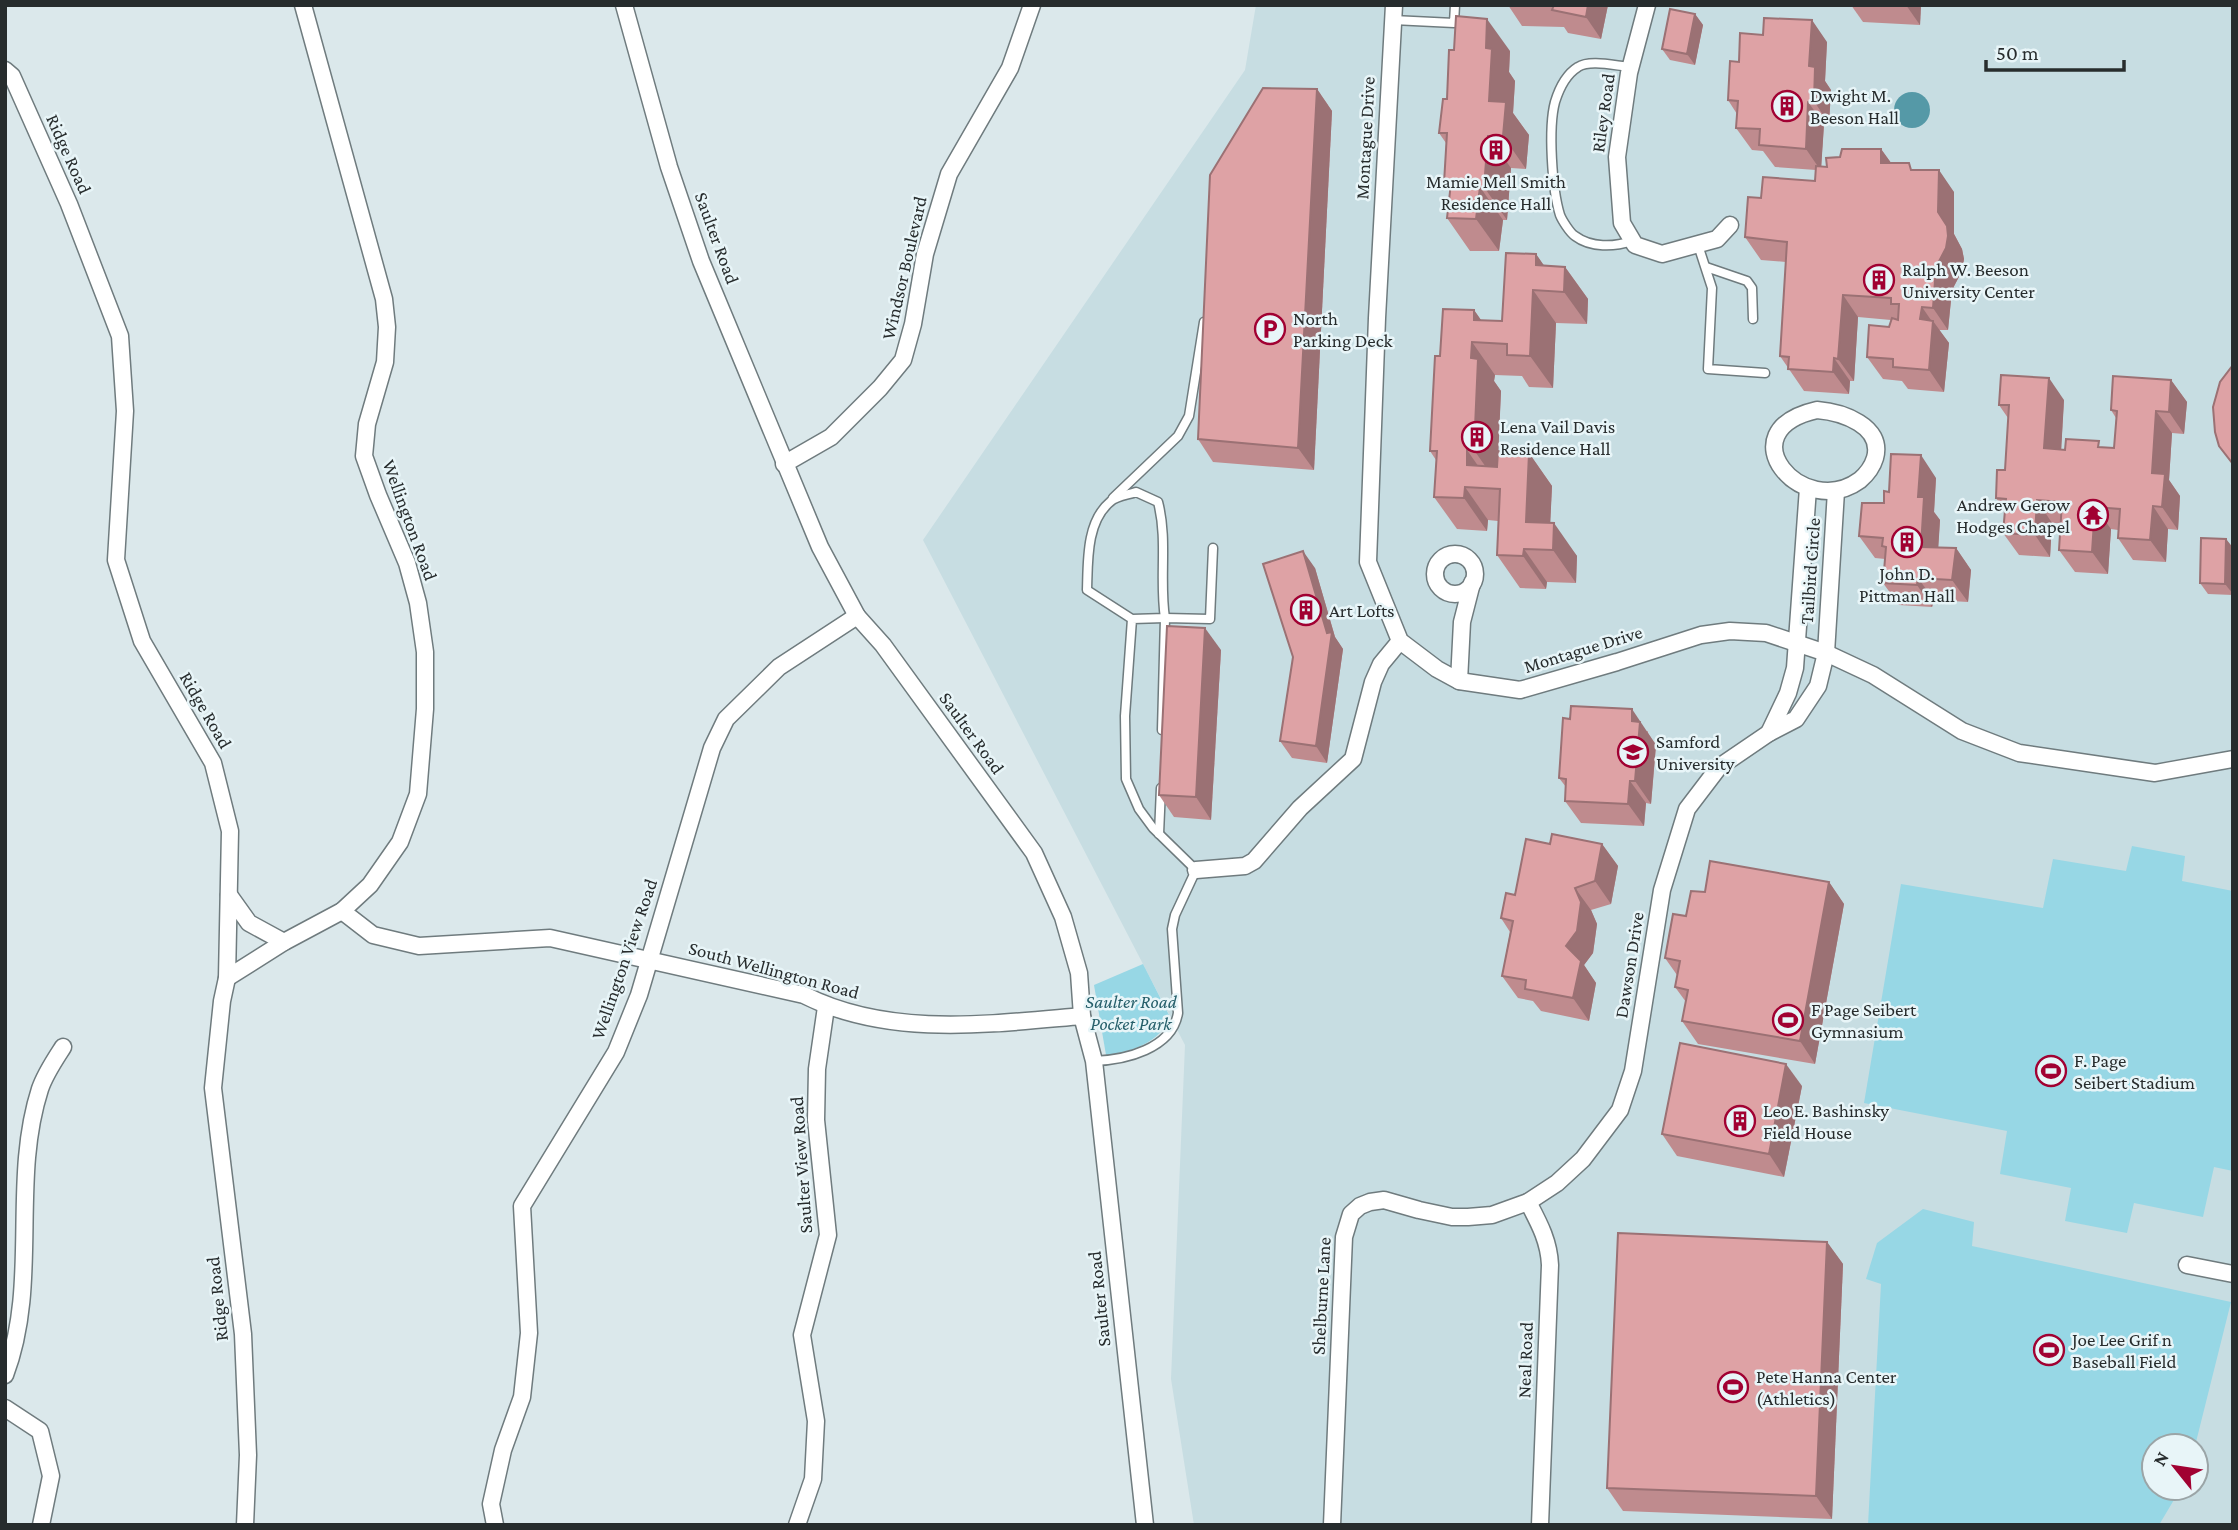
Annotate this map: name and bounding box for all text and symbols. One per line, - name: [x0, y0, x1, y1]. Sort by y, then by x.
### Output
- scale bar: [1986, 28, 2124, 72]
- text: 50 m: [1996, 41, 2039, 65]
- street label: Riley Road: [1587, 72, 1619, 154]
- street label: Montague Drive: [1351, 76, 1379, 200]
- place label: Dwight M. Beeson Hall: [1810, 85, 1899, 128]
- building icon: Dwight M. Beeson Hall: [1770, 89, 1804, 123]
- street label: Ridge Road: [42, 111, 96, 197]
- building icon: Mamie Mell Smith Residence Hall: [1479, 133, 1513, 167]
- place label: Mamie Mell Smith Residence Hall: [1426, 171, 1566, 214]
- street label: Saulter Road: [691, 189, 743, 287]
- street label: Windsor Boulevard: [877, 194, 931, 342]
- place label: Ralph W. Beeson University Center: [1902, 259, 2035, 302]
- building icon: Ralph W. Beeson University Center: [1862, 263, 1896, 297]
- place label: North Parking Deck: [1293, 308, 1393, 351]
- parking icon: North Parking Deck: [1253, 312, 1287, 346]
- place label: Lena Vail Davis Residence Hall: [1500, 416, 1615, 459]
- building icon: Lena Vail Davis Residence Hall: [1460, 420, 1494, 454]
- street label: Wellington Road: [378, 457, 442, 583]
- place label: Andrew Gerow Hodges Chapel: [1956, 494, 2070, 537]
- temple icon: Andrew Gerow Hodges Chapel: [2076, 498, 2110, 532]
- street label: Tailbird Circle: [1796, 517, 1824, 625]
- building icon: John D. Pittman Hall: [1890, 525, 1924, 559]
- place label: John D. Pittman Hall: [1859, 563, 1955, 606]
- building icon: Art Lofts: [1289, 593, 1323, 627]
- place label: Art Lofts: [1329, 600, 1395, 621]
- street label: Montague Drive: [1521, 621, 1645, 677]
- street label: Ridge Road: [176, 668, 236, 752]
- street label: Saulter Road: [935, 688, 1009, 778]
- place label: Samford University: [1656, 731, 1735, 774]
- school or university icon: Samford University: [1616, 735, 1650, 769]
- street label: Wellington View Road: [587, 876, 661, 1042]
- street label: Dawson Drive: [1610, 910, 1648, 1020]
- street label: South Wellington Road: [686, 937, 862, 1003]
- park label: Saulter Road Pocket Park: [1085, 991, 1178, 1034]
- place label: F Page Seibert Gymnasium: [1811, 999, 1917, 1042]
- sports icon: F Page Seibert Gymnasium: [1771, 1003, 1805, 1037]
- place label: F. Page Seibert Stadium: [2074, 1050, 2195, 1093]
- sports icon: F. Page Seibert Stadium: [2034, 1054, 2068, 1088]
- street label: Saulter View Road: [786, 1096, 816, 1234]
- place label: Leo E. Bashinsky Field House: [1763, 1100, 1889, 1143]
- building icon: Leo E. Bashinsky Field House: [1723, 1104, 1757, 1138]
- street label: Shelburne Lane: [1307, 1237, 1335, 1355]
- street label: Saulter Road: [1084, 1250, 1114, 1348]
- street label: Ridge Road: [202, 1256, 232, 1342]
- street label: Neal Road: [1513, 1321, 1537, 1399]
- place label: Joe Lee Grif n Baseball Field: [2070, 1329, 2177, 1372]
- sports icon: Joe Lee Grif n Baseball Field: [2032, 1333, 2066, 1367]
- place label: Pete Hanna Center (Athletics): [1756, 1366, 1897, 1410]
- sports icon: Pete Hanna Center (Athletics): [1716, 1370, 1750, 1404]
- north arrow: [2140, 1432, 2210, 1502]
- text: N: [2148, 1448, 2173, 1470]

